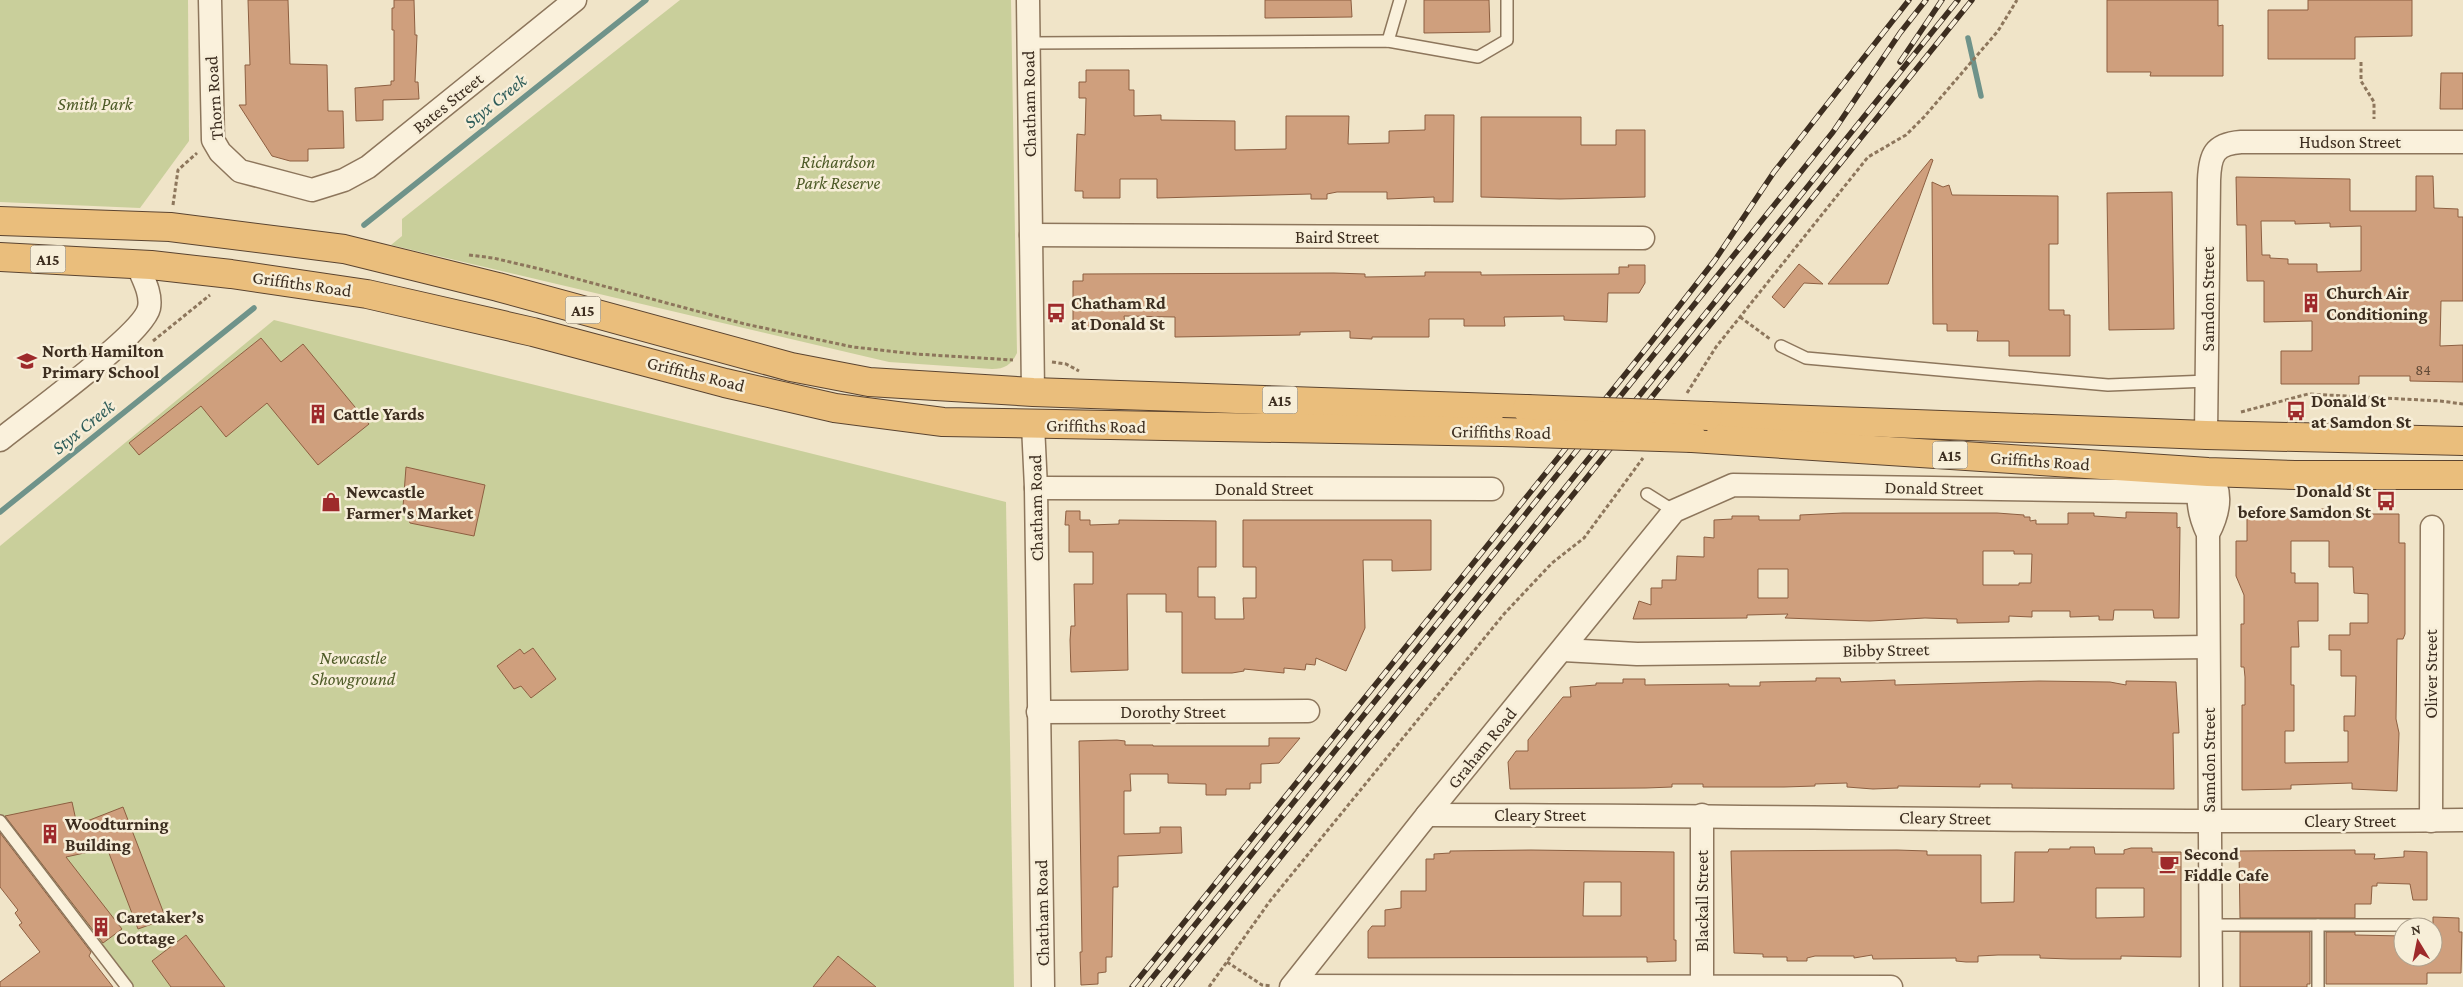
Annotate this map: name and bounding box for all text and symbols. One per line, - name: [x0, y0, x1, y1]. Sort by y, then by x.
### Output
- street label: Chatham Road: [1018, 50, 1040, 158]
- street label: Thorn Road: [201, 55, 227, 141]
- street label: Bates Street: [409, 68, 488, 137]
- water label: Styx Creek: [460, 69, 531, 132]
- park label: Smith Park: [57, 94, 134, 114]
- street label: Hudson Street: [2299, 132, 2402, 152]
- park label: Richardson Park Reserve: [796, 152, 880, 193]
- street label: Baird Street: [1295, 227, 1380, 247]
- road number: A15: [30, 245, 66, 272]
- street label: Samdon Street: [2198, 246, 2218, 351]
- street label: Griffiths Road: [251, 267, 353, 301]
- place label: Church Air Conditioning: [2326, 283, 2428, 324]
- building icon: Church Air Conditioning: [2300, 292, 2322, 314]
- place label: Chatham Rd at Donald St: [1071, 293, 1166, 334]
- road number: A15: [566, 296, 600, 324]
- bus stop icon: Chatham Rd at Donald St: [1045, 302, 1067, 324]
- place label: North Hamilton Primary School: [42, 341, 164, 382]
- school or university icon: North Hamilton Primary School: [16, 350, 38, 372]
- street label: Griffiths Road: [645, 352, 747, 396]
- house number: 84: [2415, 362, 2431, 378]
- road number: A15: [1262, 386, 1298, 414]
- place label: Donald St at Samdon St: [2311, 391, 2412, 432]
- water label: Styx Creek: [48, 395, 119, 458]
- bus stop icon: Donald St at Samdon St: [2285, 400, 2307, 422]
- building icon: Cattle Yards: [307, 403, 329, 425]
- place label: Cattle Yards: [333, 404, 424, 424]
- street label: Griffiths Road: [1046, 415, 1147, 437]
- street label: Griffiths Road: [1451, 421, 1552, 443]
- road number: A15: [1932, 442, 1968, 468]
- street label: Griffiths Road: [1989, 448, 2091, 474]
- street label: Chatham Road: [1025, 454, 1047, 562]
- street label: Donald Street: [1884, 477, 1985, 499]
- street label: Donald Street: [1215, 479, 1314, 499]
- place label: Donald St before Samdon St: [2237, 481, 2372, 522]
- place label: Newcastle Farmer's Market: [346, 482, 474, 523]
- bus stop icon: Donald St before Samdon St: [2375, 490, 2397, 512]
- shop icon: Newcastle Farmer's Market: [320, 491, 342, 513]
- street label: Oliver Street: [2421, 628, 2441, 719]
- street label: Bibby Street: [1842, 639, 1931, 661]
- park label: Newcastle Showground: [311, 648, 396, 689]
- street label: Dorothy Street: [1120, 702, 1227, 722]
- street label: Graham Road: [1443, 703, 1521, 792]
- street label: Samdon Street: [2199, 707, 2219, 812]
- street label: Cleary Street: [1494, 805, 1587, 825]
- street label: Cleary Street: [1899, 807, 1992, 829]
- street label: Cleary Street: [2304, 811, 2397, 831]
- place label: Woodturning Building: [64, 814, 169, 855]
- building icon: Woodturning Building: [39, 823, 61, 845]
- place label: Second Fiddle Cafe: [2184, 844, 2269, 885]
- street label: Blackall Street: [1692, 849, 1712, 952]
- cafe icon: Second Fiddle Cafe: [2158, 853, 2180, 875]
- street label: Chatham Road: [1031, 859, 1053, 967]
- place label: Caretaker’s Cottage: [116, 907, 204, 948]
- building icon: Caretaker’s Cottage: [90, 916, 112, 938]
- north arrow: [2393, 917, 2443, 967]
- text: N: [2410, 920, 2422, 938]

